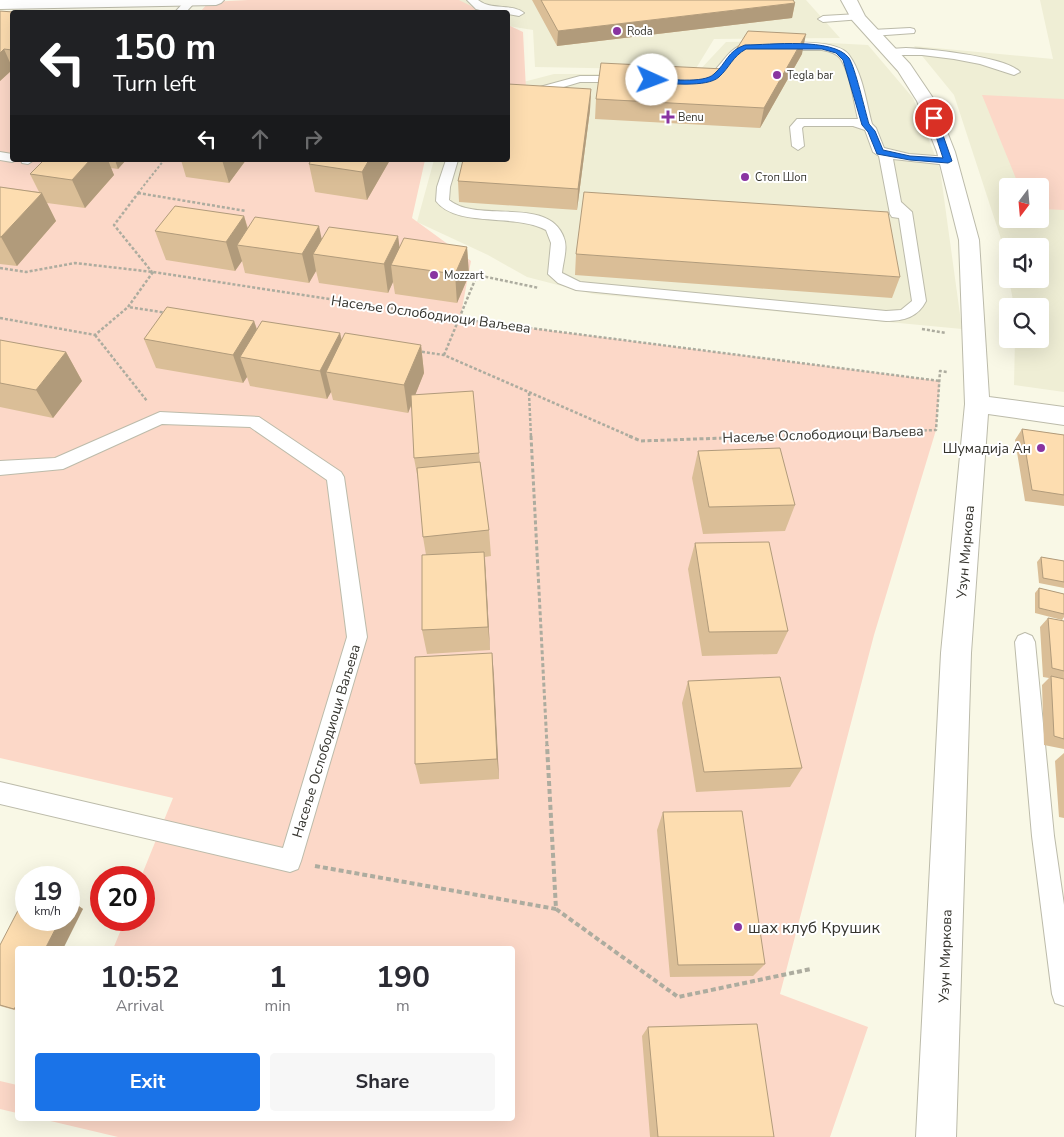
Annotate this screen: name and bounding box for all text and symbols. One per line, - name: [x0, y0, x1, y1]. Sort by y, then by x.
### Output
- text: 150 m: [113, 24, 216, 71]
- place label: Roda: [627, 24, 653, 39]
- marker: Roda: [611, 25, 623, 37]
- icon: left: [30, 30, 95, 95]
- position arrow: [625, 53, 677, 105]
- place label: Tegla bar: [787, 68, 833, 83]
- text: Turn left: [113, 69, 196, 99]
- marker: Tegla bar: [771, 69, 783, 81]
- pin: [913, 97, 955, 139]
- icon: arrive: [920, 104, 948, 132]
- place label: Benu: [678, 110, 704, 125]
- marker: Benu: [662, 111, 674, 123]
- icon: left: [193, 125, 221, 153]
- icon: ahead: [246, 125, 274, 153]
- icon: right: [299, 125, 327, 153]
- place label: Стоп Шоп: [755, 170, 807, 185]
- marker: Стоп Шоп: [739, 171, 751, 183]
- north arrow: [999, 178, 1049, 228]
- map controls: [999, 178, 1049, 348]
- button: sound: [999, 238, 1049, 288]
- place label: Mozzart: [444, 268, 484, 283]
- marker: Mozzart: [428, 269, 440, 281]
- street label: Насеље Ослободиоци Ваљева: [330, 291, 532, 338]
- button: search: [999, 298, 1049, 348]
- street label: Насеље Ослободиоци Ваљева: [722, 421, 924, 448]
- place label: Шумадија Ан: [943, 439, 1031, 458]
- marker: Шумадија Ан: [1035, 442, 1047, 454]
- street label: Узун Миркова: [952, 505, 979, 600]
- street label: Насеље Ослободиоци Ваљева: [288, 642, 365, 840]
- speed limit sign: 20: [90, 866, 155, 931]
- text: 19: [32, 875, 63, 909]
- text: km/h: [34, 903, 61, 919]
- street label: Узун Миркова: [934, 909, 957, 1004]
- place label: шах клуб Крушик: [748, 917, 880, 939]
- marker: шах клуб Крушик: [732, 921, 744, 933]
- text: 10:52: [100, 957, 179, 998]
- text: 1: [269, 957, 287, 998]
- text: 190: [376, 957, 430, 998]
- text: Arrival: [116, 995, 164, 1017]
- text: min: [264, 995, 291, 1017]
- text: m: [396, 995, 410, 1017]
- button: Exit: [35, 1053, 260, 1111]
- button: Share: [270, 1053, 495, 1111]

